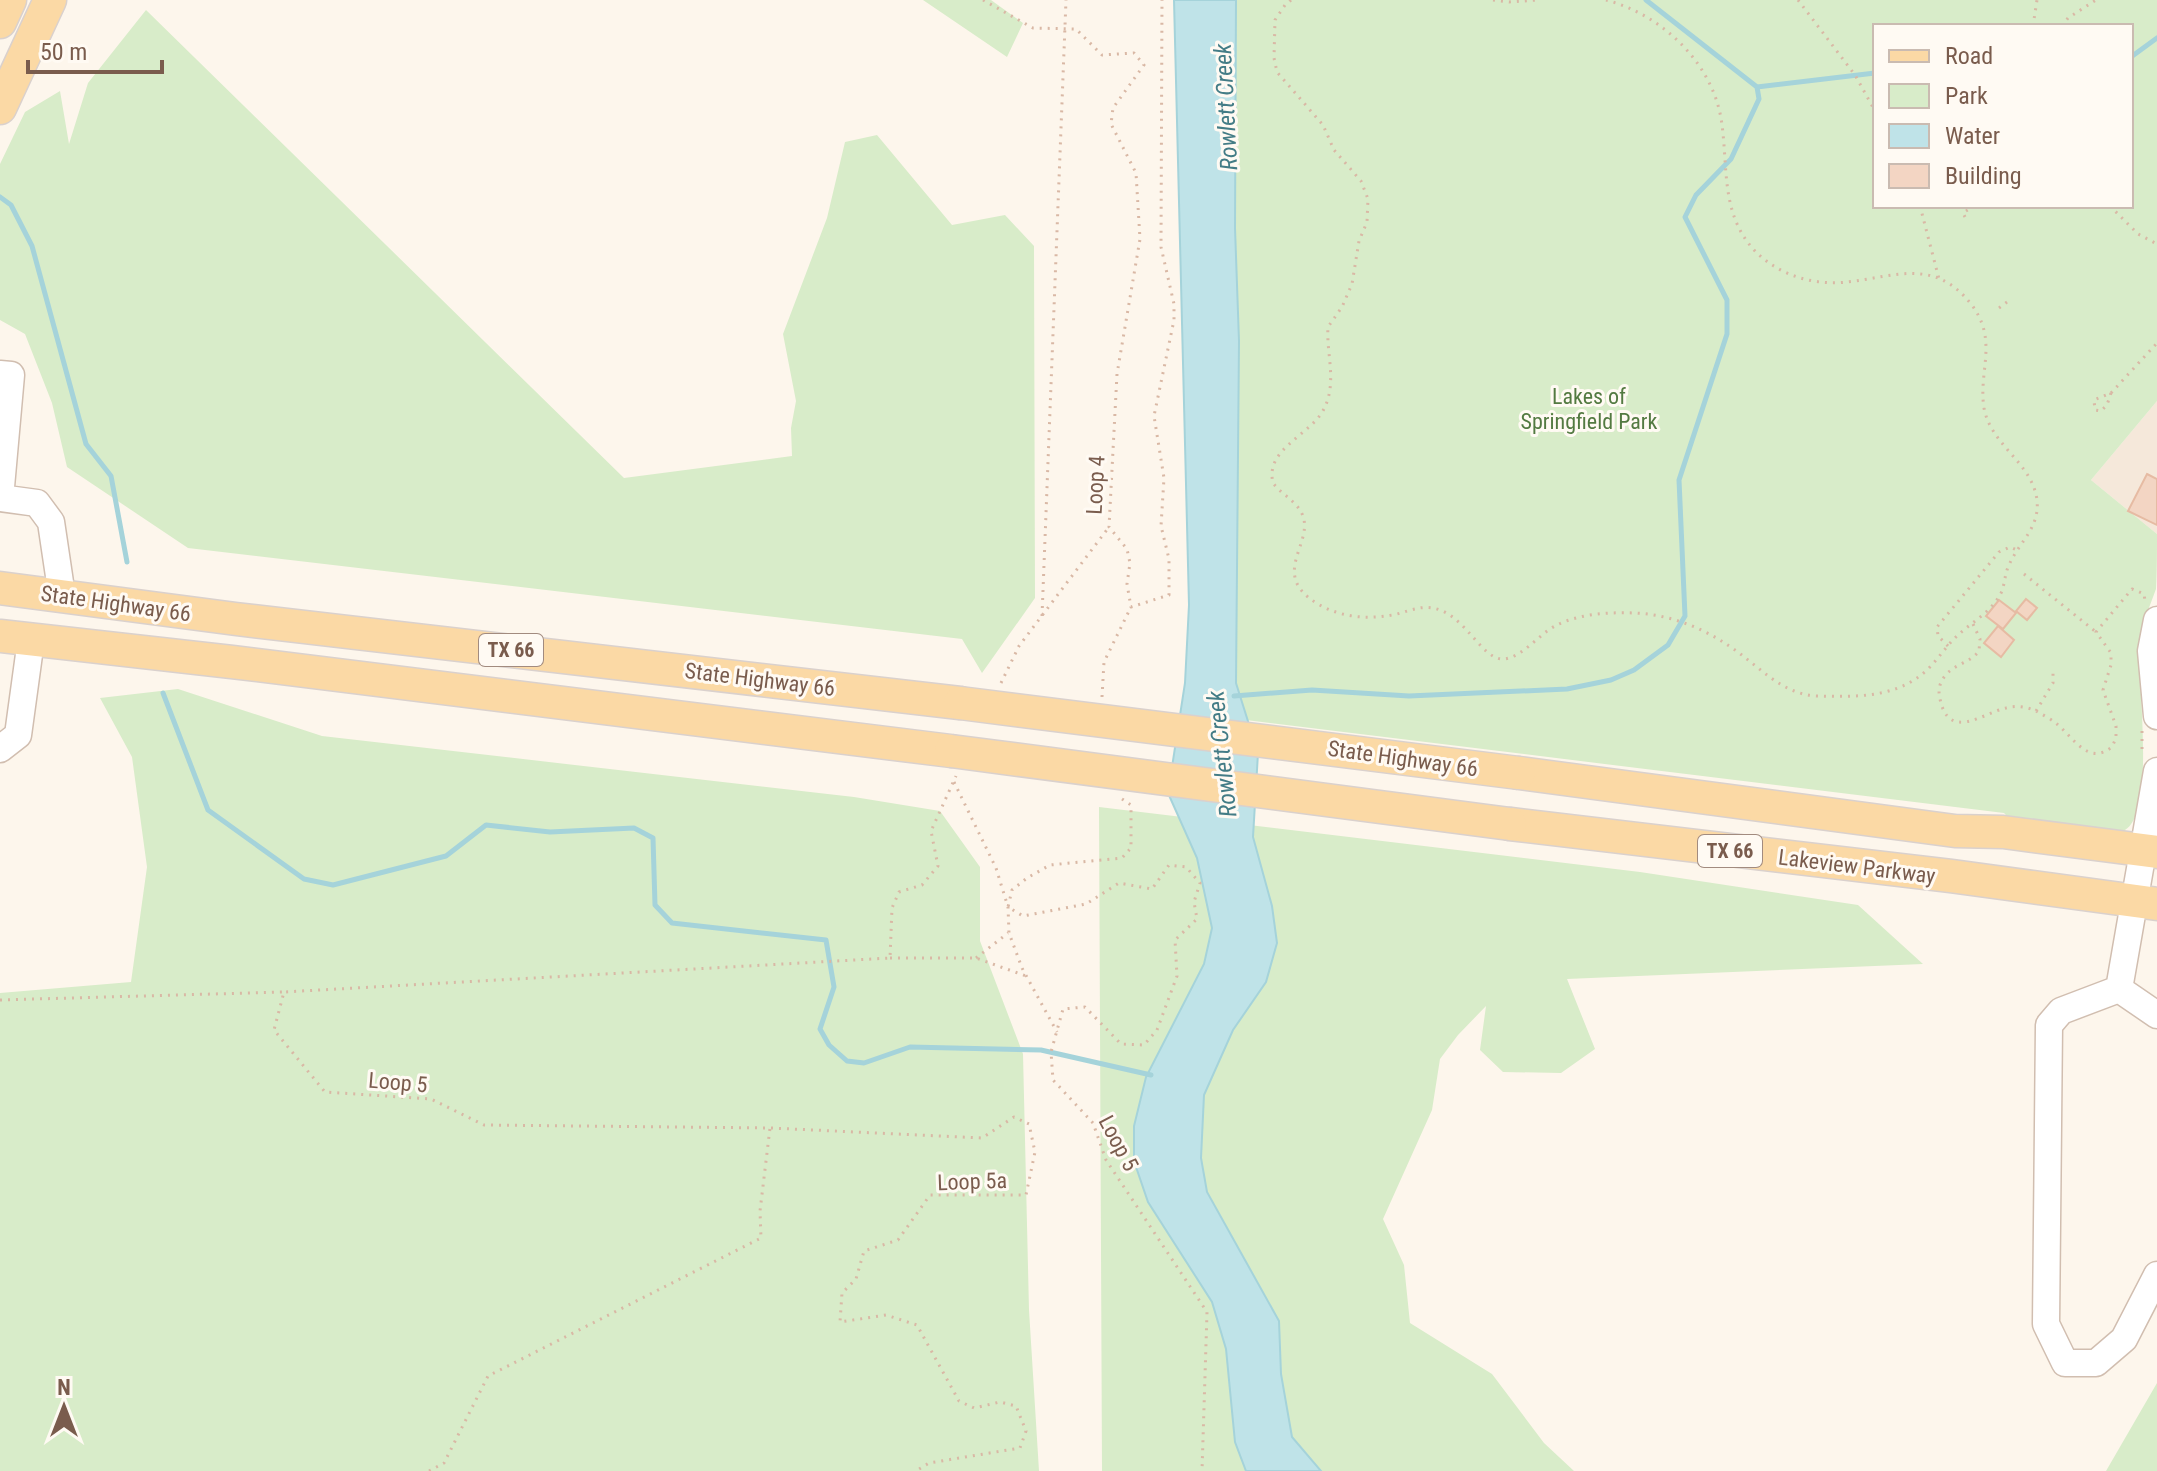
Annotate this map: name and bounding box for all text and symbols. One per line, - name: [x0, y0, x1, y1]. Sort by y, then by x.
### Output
- scale bar: [28, 24, 162, 74]
- legend: [1873, 24, 2133, 208]
- text: 50 m: [40, 38, 87, 66]
- water label: Rowlett Creek: [1209, 42, 1243, 171]
- text: Road: [1945, 42, 1993, 70]
- text: Park: [1945, 82, 1988, 110]
- text: Water: [1945, 122, 2000, 150]
- text: Building: [1945, 162, 2022, 190]
- park label: Lakes of Springfield Park: [1521, 384, 1658, 434]
- street label: Loop 4: [1081, 455, 1110, 515]
- street label: State Highway 66: [39, 581, 192, 626]
- road number: TX 66: [479, 634, 543, 666]
- street label: State Highway 66: [683, 658, 836, 701]
- water label: Rowlett Creek: [1201, 689, 1243, 819]
- street label: State Highway 66: [1326, 736, 1479, 781]
- road number: TX 66: [1698, 835, 1762, 867]
- street label: Lakeview Parkway: [1777, 844, 1937, 889]
- street label: Loop 5: [367, 1067, 429, 1098]
- street label: Loop 5: [1094, 1111, 1144, 1175]
- street label: Loop 5a: [937, 1168, 1007, 1195]
- north arrow: [24, 1367, 104, 1447]
- text: N: [57, 1375, 71, 1400]

